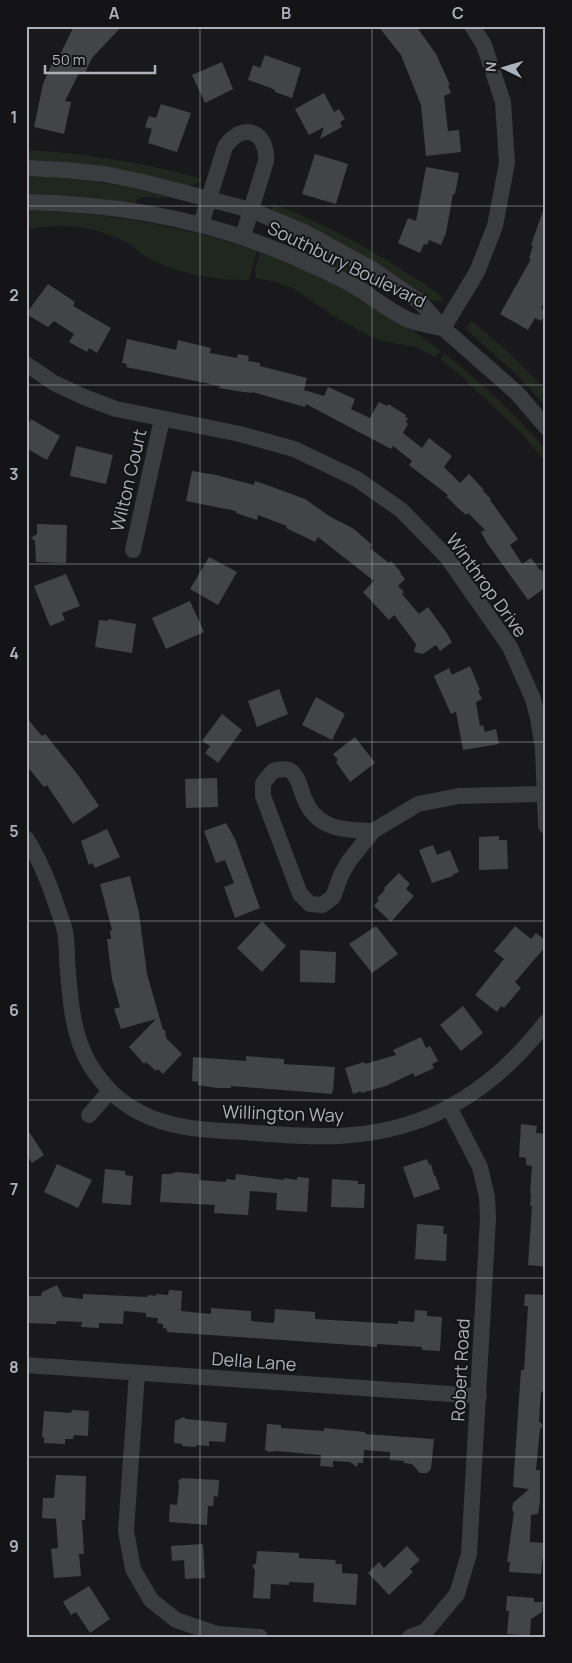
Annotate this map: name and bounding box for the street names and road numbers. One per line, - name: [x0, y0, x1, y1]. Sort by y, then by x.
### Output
- street label: Southbury Boulevard: [264, 215, 430, 313]
- street label: Wilton Court: [105, 426, 151, 534]
- street label: Winthrop Drive: [441, 528, 533, 642]
- street label: Willington Way: [222, 1099, 345, 1127]
- street label: Robert Road: [445, 1318, 475, 1422]
- street label: Della Lane: [211, 1346, 297, 1376]

